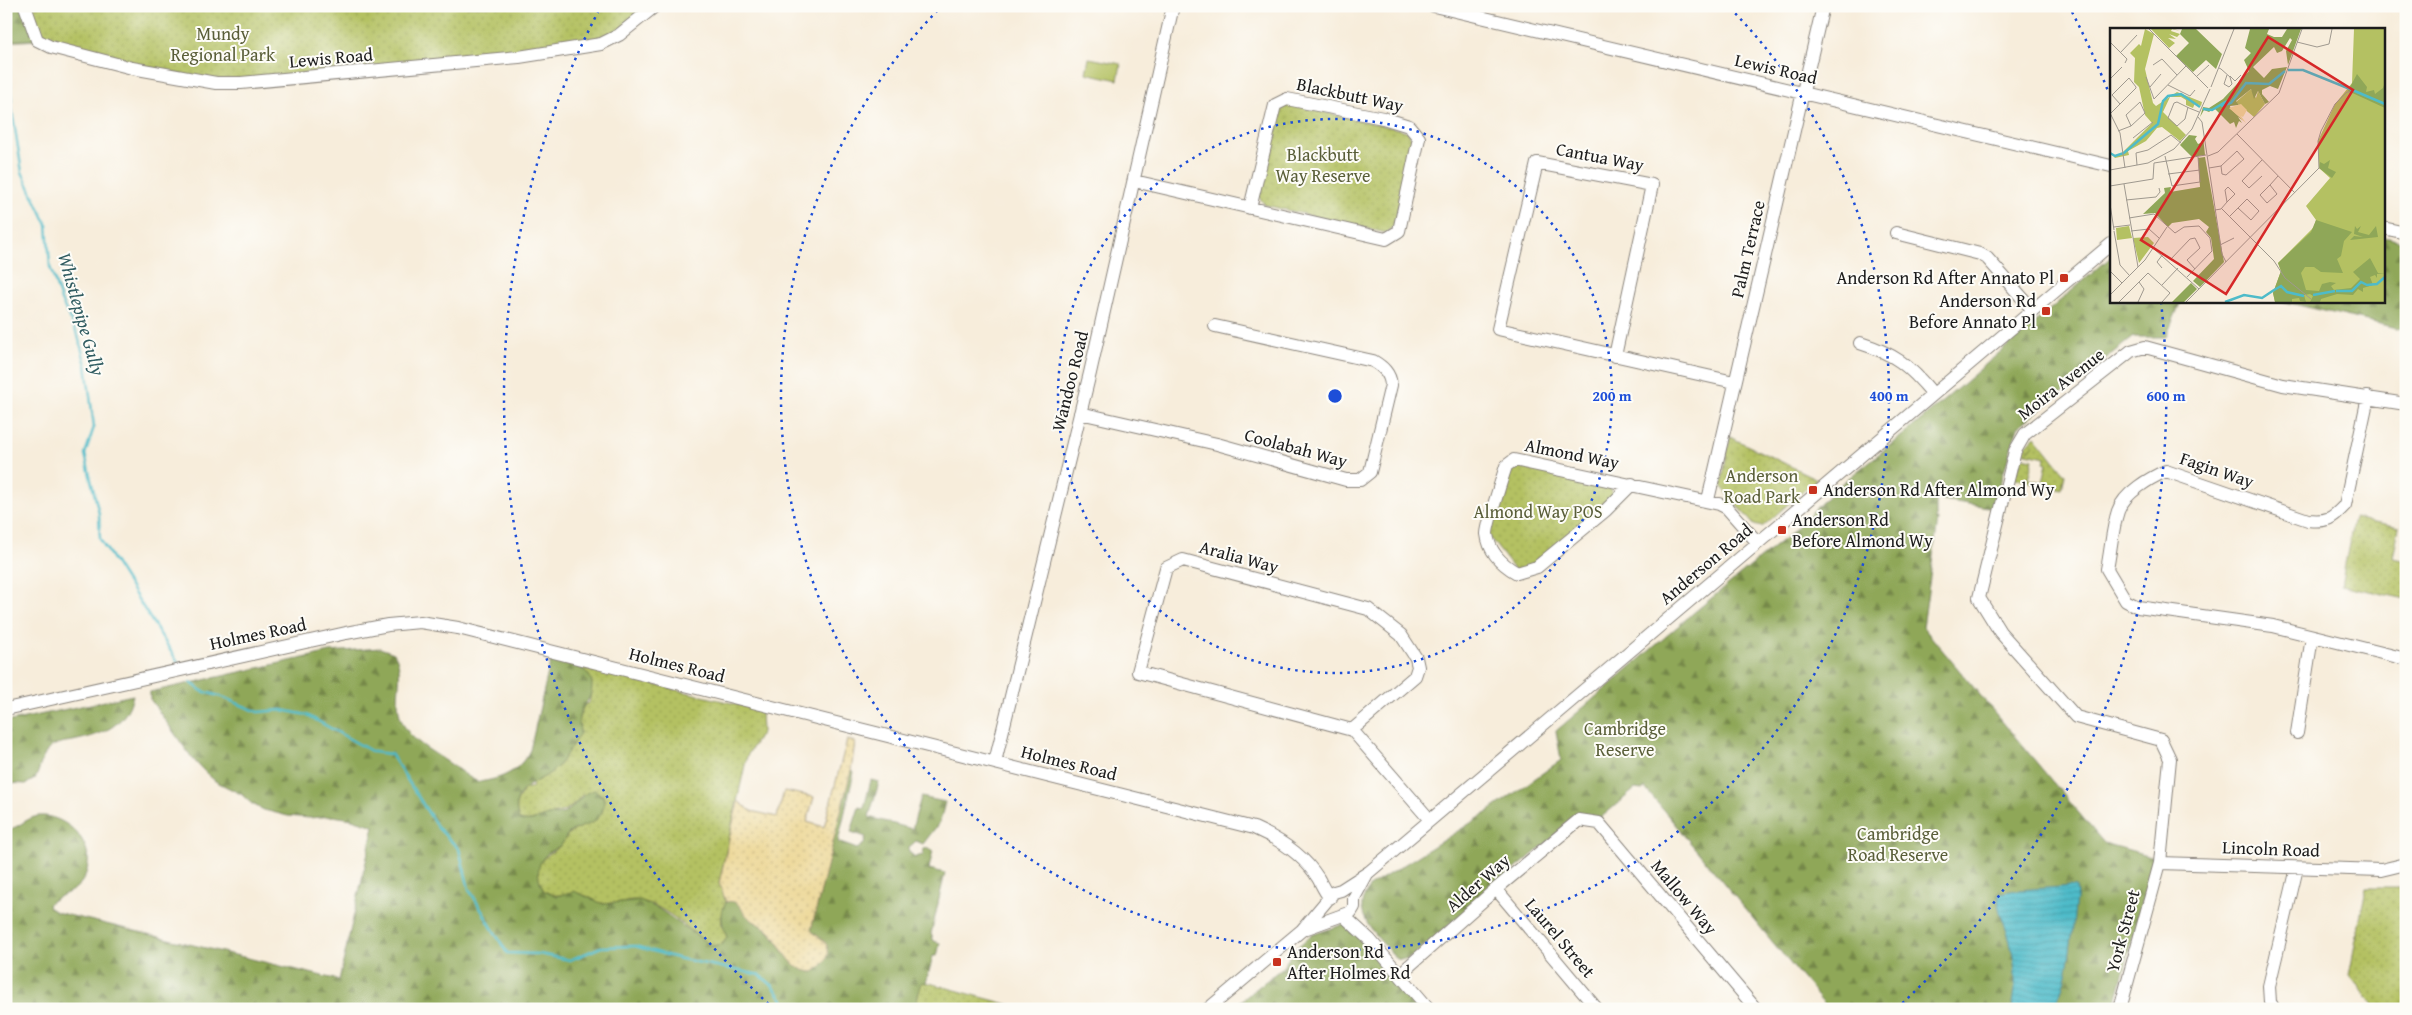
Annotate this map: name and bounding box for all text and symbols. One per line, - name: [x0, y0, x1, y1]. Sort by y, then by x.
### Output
- park label: Mundy Regional Park: [171, 20, 276, 68]
- inset map: [2110, 28, 2384, 302]
- street label: Lewis Road: [288, 40, 374, 75]
- street label: Lewis Road: [1732, 46, 1820, 91]
- street label: Blackbutt Way: [1294, 70, 1406, 119]
- street label: Cantua Way: [1554, 135, 1646, 178]
- park label: Blackbutt Way Reserve: [1276, 141, 1370, 189]
- street label: Palm Terrace: [1723, 197, 1772, 300]
- water label: Whistlepipe Gully: [51, 249, 113, 379]
- place label: Anderson Rd After Annato Pl: [1836, 264, 2054, 291]
- marker: Anderson Rd After Annato Pl: [2058, 272, 2070, 284]
- place label: Anderson Rd Before Annato Pl: [1909, 287, 2036, 335]
- marker: Anderson Rd Before Annato Pl: [2040, 305, 2052, 317]
- street label: Wandoo Road: [1044, 327, 1095, 434]
- street label: Moira Avenue: [2011, 341, 2110, 426]
- text: 200 m: [1592, 385, 1632, 406]
- text: 400 m: [1869, 385, 1909, 406]
- text: 600 m: [2146, 385, 2186, 406]
- centre of rings: [1326, 387, 1344, 405]
- street label: Coolabah Way: [1242, 421, 1351, 474]
- street label: Almond Way: [1523, 431, 1622, 476]
- street label: Fagin Way: [2176, 444, 2258, 495]
- park label: Anderson Road Park: [1724, 462, 1801, 510]
- place label: Anderson Rd After Almond Wy: [1823, 476, 2055, 503]
- marker: Anderson Rd After Almond Wy: [1807, 484, 1819, 496]
- park label: Almond Way POS: [1474, 498, 1603, 525]
- place label: Anderson Rd Before Almond Wy: [1792, 506, 1933, 554]
- street label: Anderson Road: [1653, 516, 1759, 611]
- marker: Anderson Rd Before Almond Wy: [1776, 524, 1788, 536]
- street label: Aralia Way: [1196, 533, 1282, 580]
- street label: Holmes Road: [207, 610, 309, 657]
- street label: Holmes Road: [626, 640, 728, 690]
- park label: Cambridge Reserve: [1584, 715, 1666, 763]
- street label: Holmes Road: [1018, 738, 1120, 788]
- park label: Cambridge Road Reserve: [1848, 820, 1948, 868]
- street label: Lincoln Road: [2222, 833, 2321, 864]
- street label: Alder Way: [1440, 847, 1516, 918]
- street label: Mallow Way: [1645, 853, 1724, 940]
- street label: York Street: [2098, 886, 2147, 975]
- street label: Laurel Street: [1519, 892, 1602, 984]
- place label: Anderson Rd After Holmes Rd: [1287, 938, 1411, 986]
- marker: Anderson Rd After Holmes Rd: [1271, 956, 1283, 968]

